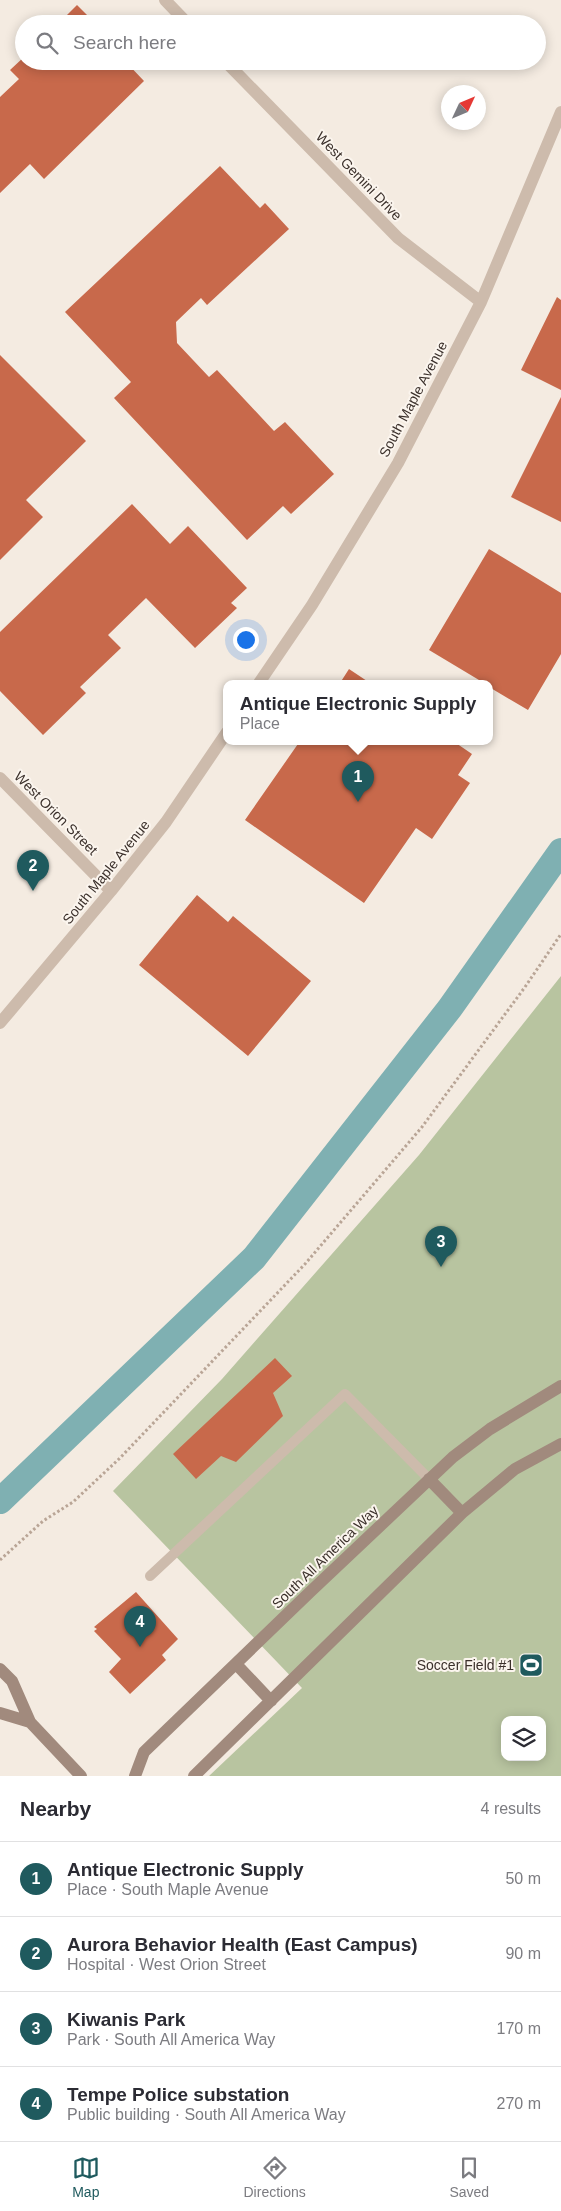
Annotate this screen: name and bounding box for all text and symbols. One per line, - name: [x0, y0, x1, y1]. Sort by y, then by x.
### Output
- search box: [15, 15, 546, 70]
- icon: search: [33, 29, 61, 57]
- text: Search here: [73, 32, 177, 53]
- north arrow: [441, 85, 486, 130]
- street label: West Gemini Drive: [313, 129, 405, 224]
- street label: South Maple Avenue: [376, 338, 450, 460]
- your location: [233, 627, 259, 653]
- popup: [223, 680, 493, 745]
- text: Antique Electronic Supply: [240, 693, 476, 714]
- text: Place: [240, 715, 280, 732]
- pin: 1: [342, 761, 374, 802]
- street label: West Orion Street: [11, 768, 101, 858]
- street label: South Maple Avenue: [59, 817, 153, 927]
- pin: 2: [17, 850, 49, 891]
- pin: 3: [425, 1226, 457, 1267]
- street label: South All America Way: [269, 1502, 381, 1612]
- pin: 4: [124, 1606, 156, 1647]
- sports icon: Soccer Field #1: [518, 1652, 544, 1678]
- place label: Soccer Field #1: [417, 1657, 514, 1673]
- map controls: [501, 1716, 546, 1761]
- button: layers: [501, 1716, 546, 1761]
- text: Nearby: [20, 1797, 91, 1820]
- text: 4 results: [481, 1800, 541, 1817]
- text: Antique Electronic Supply: [67, 1859, 303, 1880]
- text: 1: [32, 1870, 40, 1887]
- text: 50 m: [505, 1870, 541, 1887]
- text: Place · South Maple Avenue: [67, 1881, 269, 1898]
- text: Aurora Behavior Health (East Campus): [67, 1934, 418, 1955]
- text: 2: [32, 1945, 40, 1962]
- text: 90 m: [505, 1945, 541, 1962]
- text: Hospital · West Orion Street: [67, 1956, 266, 1973]
- text: Kiwanis Park: [67, 2009, 185, 2030]
- text: 3: [32, 2020, 40, 2037]
- text: 170 m: [497, 2020, 541, 2037]
- text: Park · South All America Way: [67, 2031, 275, 2048]
- text: Tempe Police substation: [67, 2084, 289, 2105]
- text: 4: [32, 2095, 40, 2112]
- text: 270 m: [497, 2095, 541, 2112]
- text: Public building · South All America Way: [67, 2106, 346, 2123]
- tab: Map: [72, 2154, 100, 2200]
- tab: Directions: [244, 2154, 306, 2200]
- tab: Saved: [449, 2154, 489, 2200]

